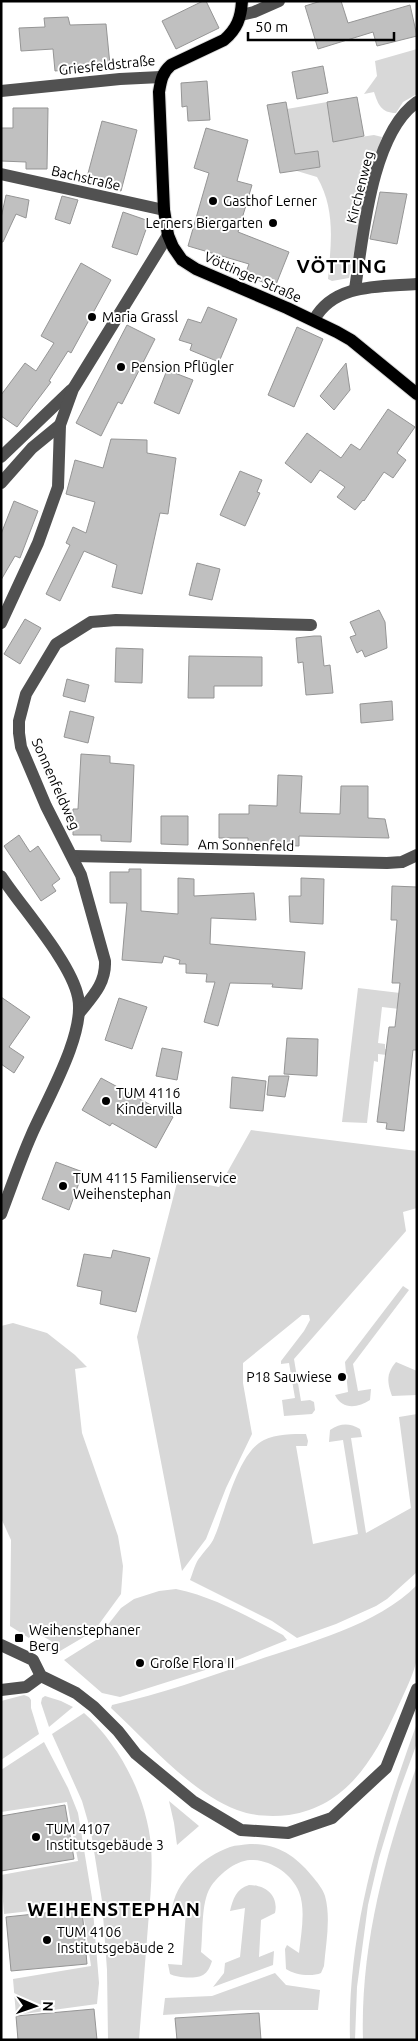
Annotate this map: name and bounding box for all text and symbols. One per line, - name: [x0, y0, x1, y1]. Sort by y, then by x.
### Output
- scale bar: [248, 10, 394, 42]
- text: 50 m: [255, 18, 288, 35]
- street label: Griesfeldstraße: [58, 52, 156, 78]
- street label: Kirchenweg: [343, 149, 377, 225]
- street label: Bachstraße: [50, 162, 122, 194]
- place label: Gasthof Lerner: [223, 193, 318, 209]
- marker: Gasthof Lerner: [207, 195, 219, 207]
- place label: Lerners Biergarten: [145, 215, 263, 231]
- marker: Lerners Biergarten: [267, 217, 279, 229]
- street label: Vöttinger Straße: [202, 248, 304, 306]
- district label: VÖTTING: [297, 255, 387, 277]
- place label: Maria Grassl: [102, 309, 178, 325]
- marker: Maria Grassl: [86, 311, 98, 323]
- place label: Pension Pflügler: [131, 359, 234, 375]
- marker: Pension Pflügler: [115, 361, 127, 373]
- street label: Sonnenfeldweg: [29, 736, 83, 832]
- street label: Am Sonnenfeld: [198, 836, 294, 854]
- place label: TUM 4116 Kindervilla: [116, 1085, 183, 1117]
- marker: TUM 4116 Kindervilla: [100, 1095, 112, 1107]
- place label: TUM 4115 Familienservice Weihenstephan: [73, 1170, 237, 1202]
- marker: TUM 4115 Familienservice Weihenstephan: [57, 1180, 69, 1192]
- place label: P18 Sauwiese: [246, 1369, 332, 1385]
- marker: P18 Sauwiese: [336, 1371, 348, 1383]
- place label: Weihenstephaner Berg: [29, 1622, 141, 1654]
- marker: Weihenstephaner Berg: [13, 1632, 25, 1644]
- place label: Große Flora II: [150, 1655, 234, 1671]
- marker: Große Flora II: [134, 1657, 146, 1669]
- place label: TUM 4107 Institutsgebäude 3: [46, 1821, 164, 1853]
- marker: TUM 4107 Institutsgebäude 3: [30, 1831, 42, 1843]
- district label: WEIHENSTEPHAN: [27, 1898, 201, 1920]
- place label: TUM 4106 Institutsgebäude 2: [57, 1924, 175, 1956]
- marker: TUM 4106 Institutsgebäude 2: [41, 1934, 53, 1946]
- north arrow: [10, 1981, 60, 2031]
- text: N: [40, 2001, 56, 2012]

